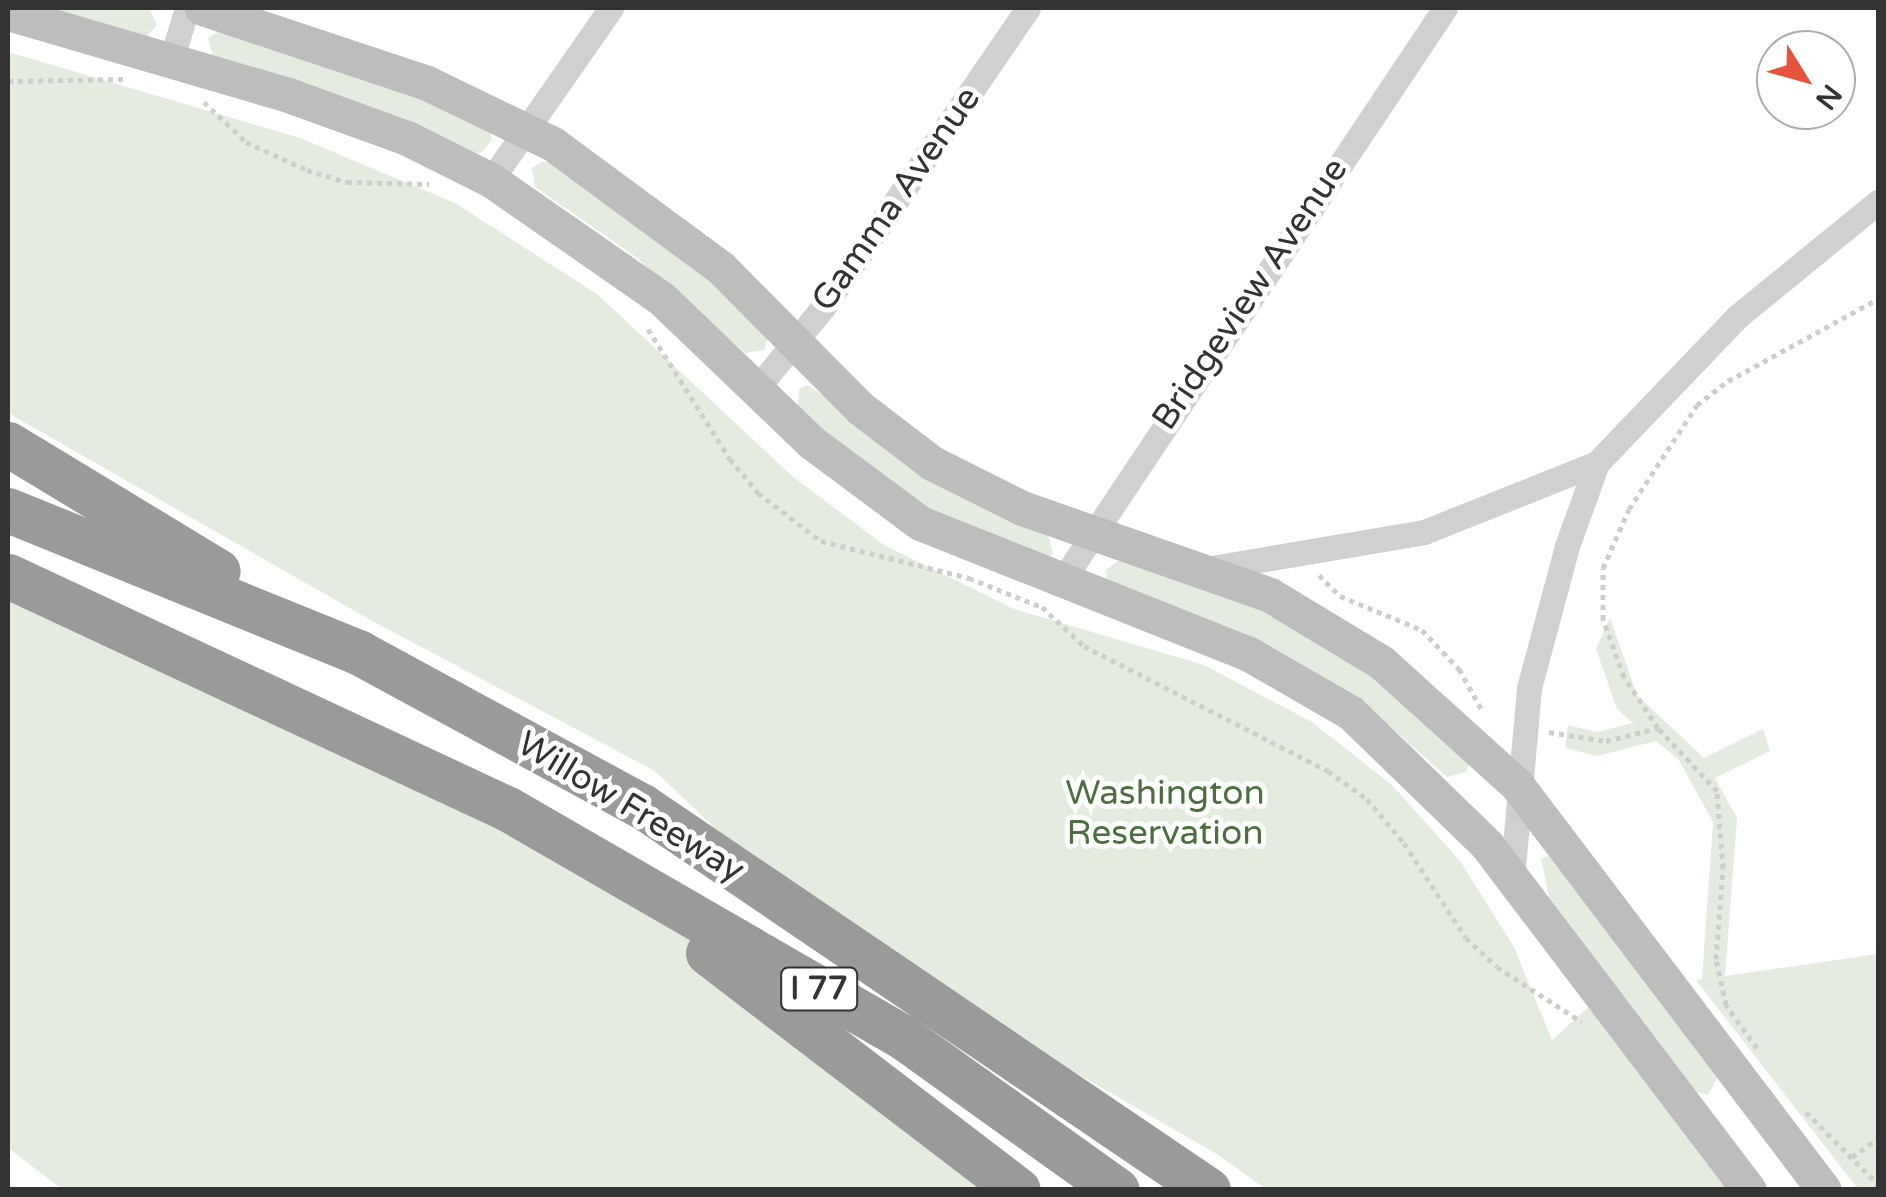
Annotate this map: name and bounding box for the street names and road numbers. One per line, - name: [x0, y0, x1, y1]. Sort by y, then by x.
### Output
- street label: Gamma Avenue: [803, 79, 989, 319]
- street label: Bridgeview Avenue: [1143, 150, 1357, 438]
- street label: Willow Freeway: [510, 723, 752, 891]
- road number: I 77: [779, 962, 859, 1016]

